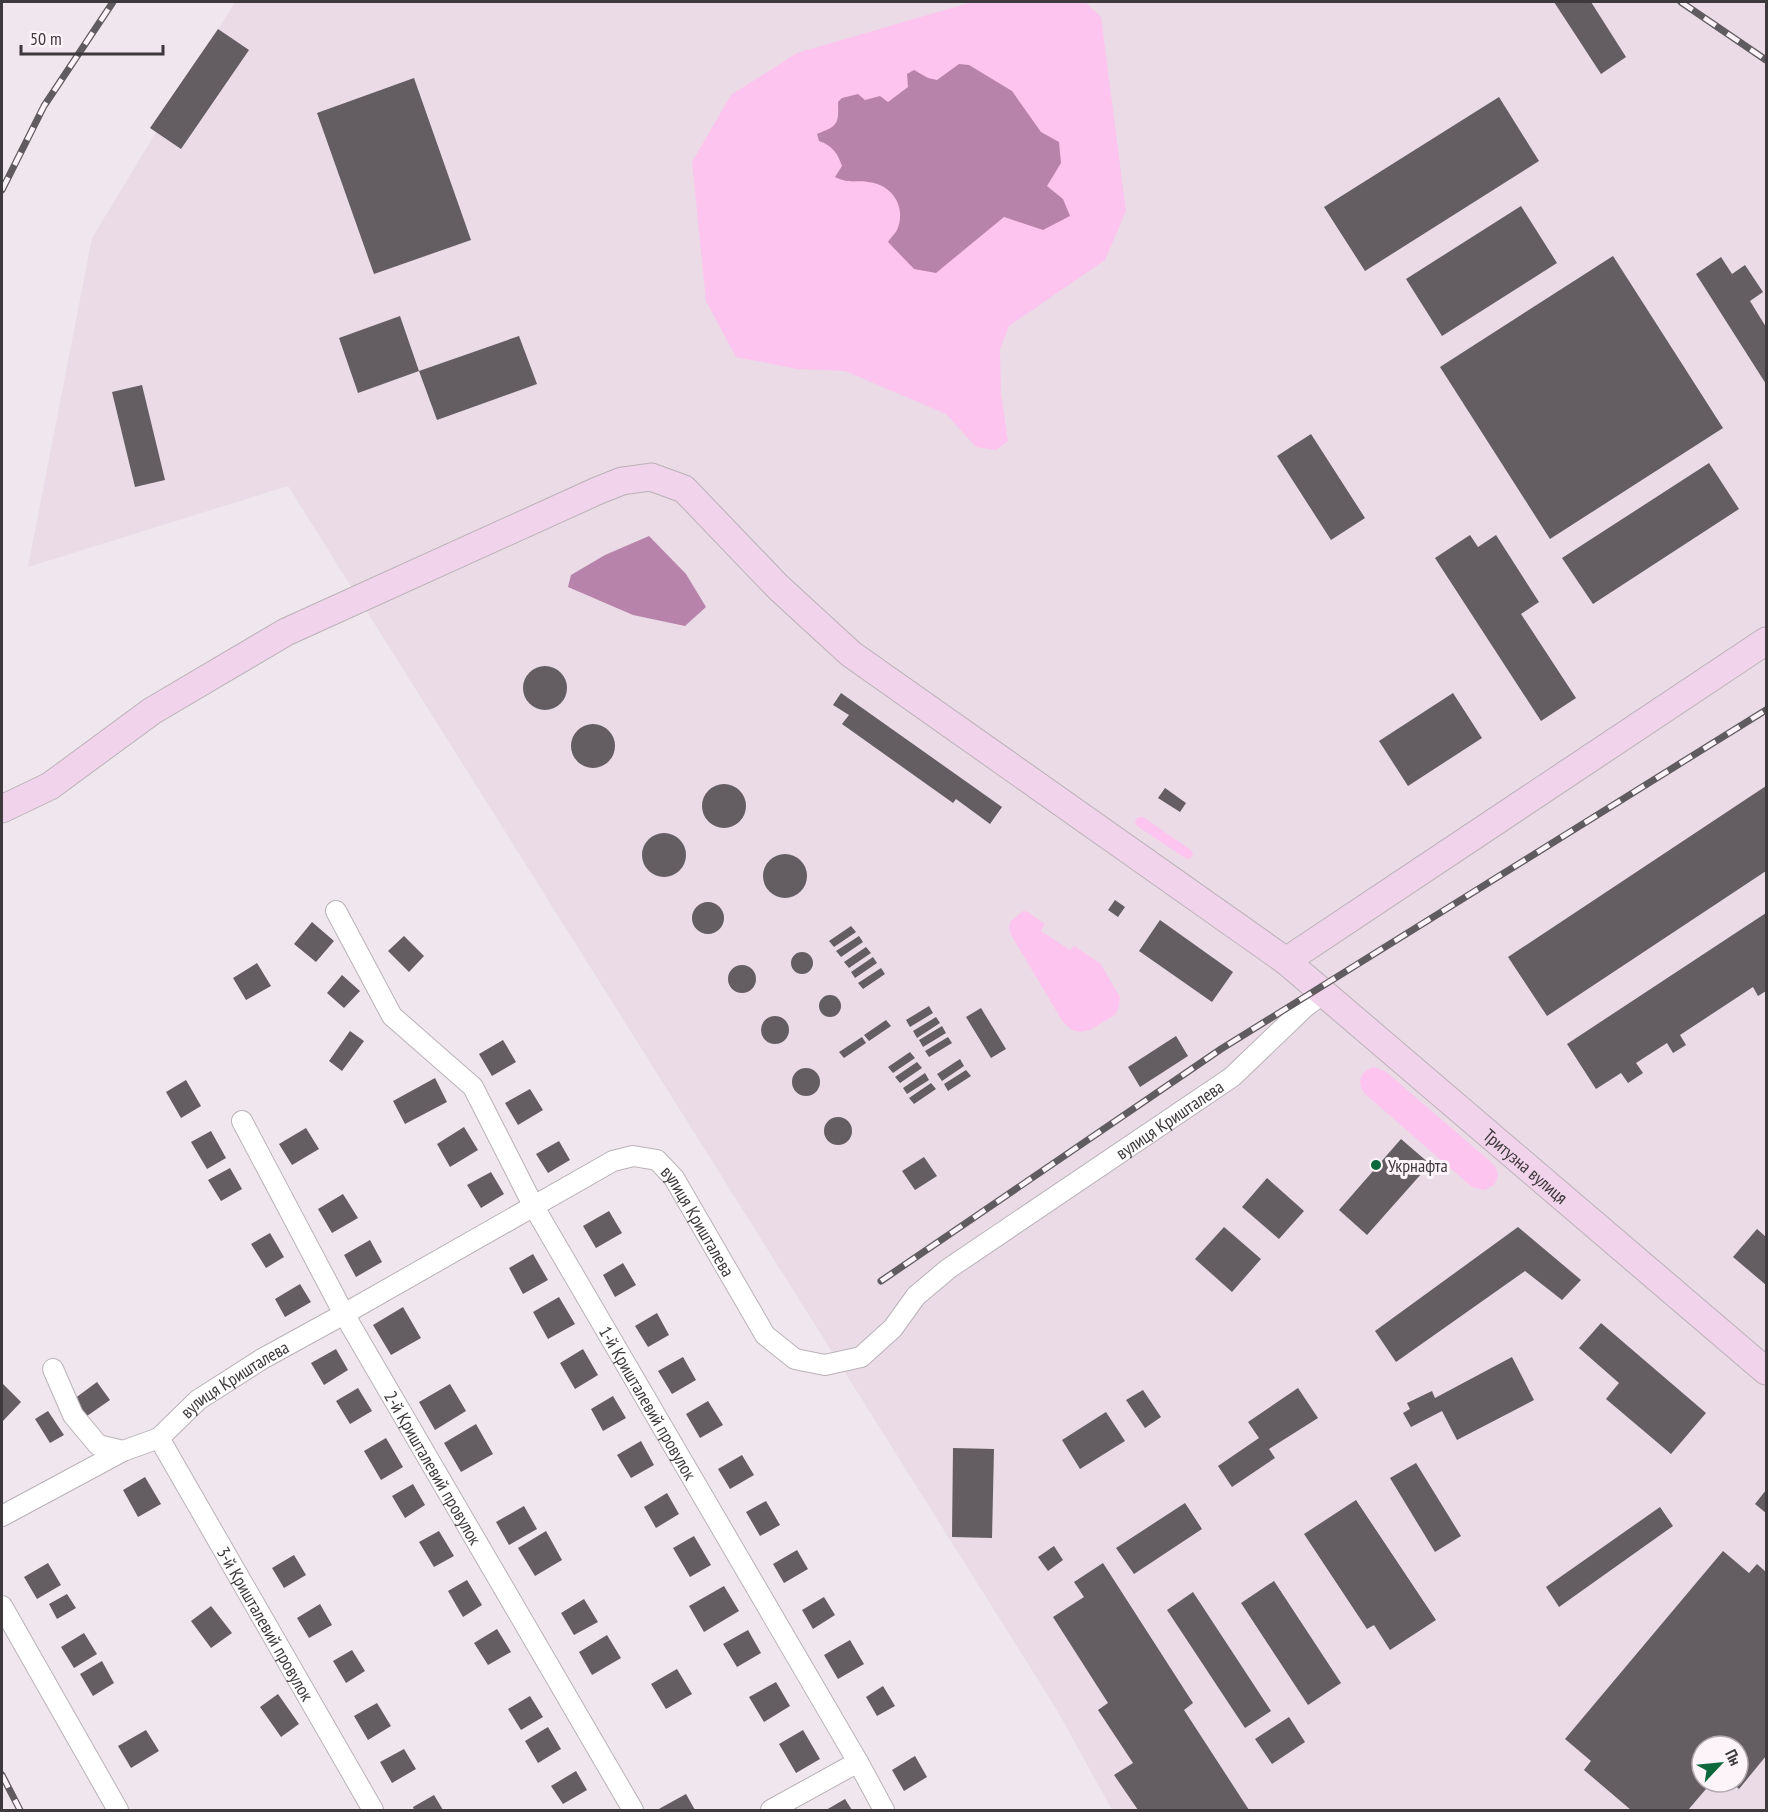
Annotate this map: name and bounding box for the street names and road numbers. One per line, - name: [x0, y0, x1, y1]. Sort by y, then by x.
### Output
- street label: вулиця Кришталева: [1111, 1075, 1228, 1164]
- street label: Тритузна вулиця: [1479, 1123, 1573, 1208]
- street label: вулиця Кришталева: [656, 1160, 740, 1281]
- street label: 1-й Кришталевий провулок: [594, 1322, 702, 1484]
- street label: вулиця Кришталева: [175, 1335, 293, 1423]
- street label: 2-й Кришталевий провулок: [380, 1386, 487, 1549]
- street label: 3-й Кришталевий провулок: [212, 1542, 319, 1705]

